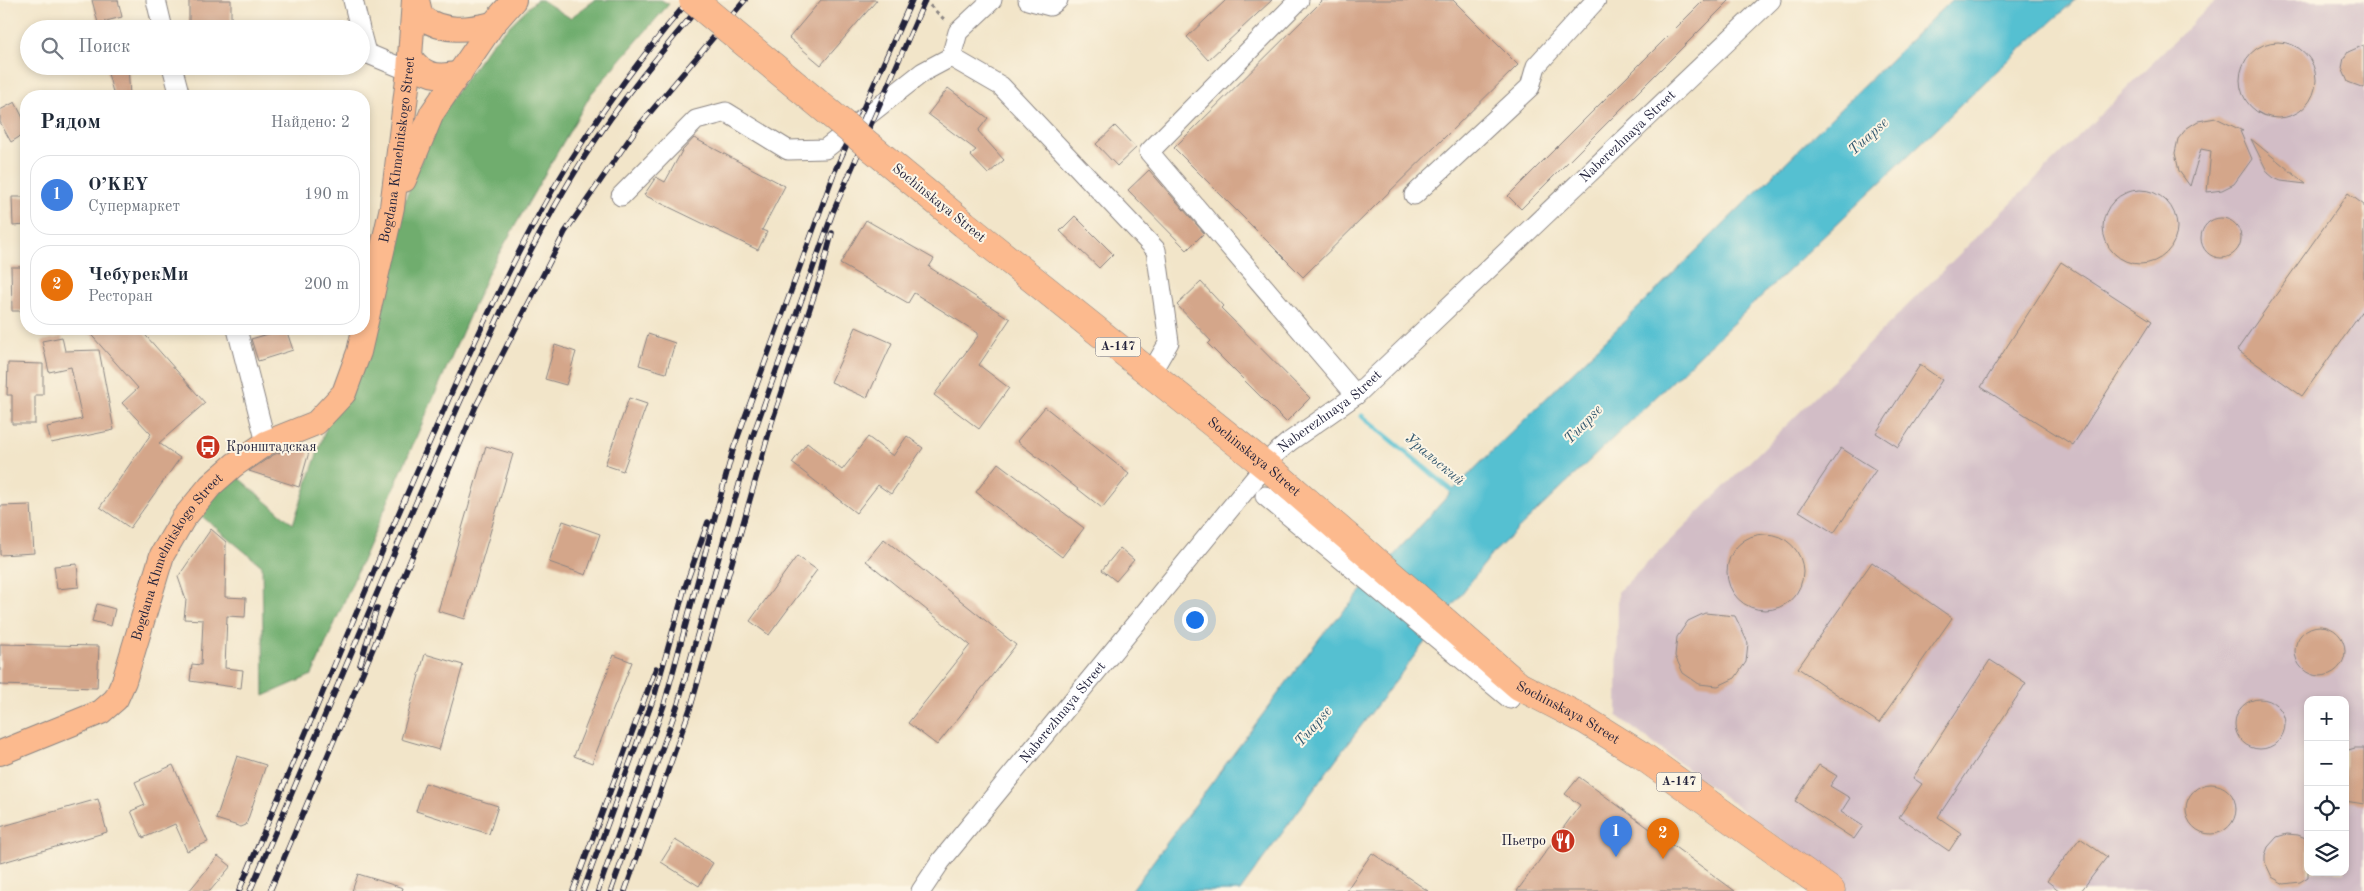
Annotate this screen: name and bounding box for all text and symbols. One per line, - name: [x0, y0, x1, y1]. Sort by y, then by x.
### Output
- search box: [20, 20, 370, 75]
- icon: search: [38, 34, 66, 62]
- text: Поиск: [78, 38, 130, 57]
- street label: Bogdana Khmelnitskogo Street: [377, 56, 417, 244]
- street label: Naberezhnaya Street: [1577, 88, 1678, 185]
- text: Рядом: [40, 112, 101, 133]
- text: Найдено: 2: [271, 115, 350, 131]
- water label: Tuapse: [1846, 116, 1892, 158]
- street label: Sochinskaya Street: [890, 161, 988, 245]
- text: O’KEY: [88, 176, 149, 195]
- text: 1: [52, 187, 62, 203]
- text: 190 m: [304, 187, 349, 203]
- text: Супермаркет: [88, 199, 180, 215]
- text: ЧебурекМи: [88, 266, 189, 285]
- text: 2: [52, 277, 62, 293]
- text: 200 m: [304, 277, 349, 293]
- text: Ресторан: [88, 289, 153, 305]
- road number: А-147: [1096, 338, 1140, 357]
- street label: Naberezhnaya Street: [1275, 367, 1384, 455]
- water label: Tuapse: [1562, 403, 1606, 447]
- street label: Sochinskaya Street: [1205, 415, 1303, 499]
- water label: Уральский: [1401, 431, 1467, 489]
- bus stop icon: Кронштадская: [195, 434, 221, 460]
- place label: Кронштадская: [226, 440, 316, 454]
- street label: Bogdana Khmelnitskogo Street: [129, 471, 226, 643]
- your location: [1182, 607, 1208, 633]
- street label: Naberezhnaya Street: [1017, 659, 1108, 766]
- street label: Sochinskaya Street: [1514, 679, 1622, 747]
- map controls: [2304, 696, 2349, 876]
- button: +: [2304, 696, 2349, 741]
- water label: Tuapse: [1293, 704, 1335, 750]
- button: −: [2304, 741, 2349, 786]
- road number: А-147: [1656, 772, 1702, 792]
- button: locate: [2304, 786, 2349, 831]
- pin: 1: [1600, 816, 1632, 857]
- pin: 2: [1647, 818, 1679, 859]
- restaurant icon: Пьетро: [1550, 828, 1576, 854]
- button: layers: [2304, 831, 2349, 876]
- place label: Пьетро: [1501, 834, 1546, 848]

